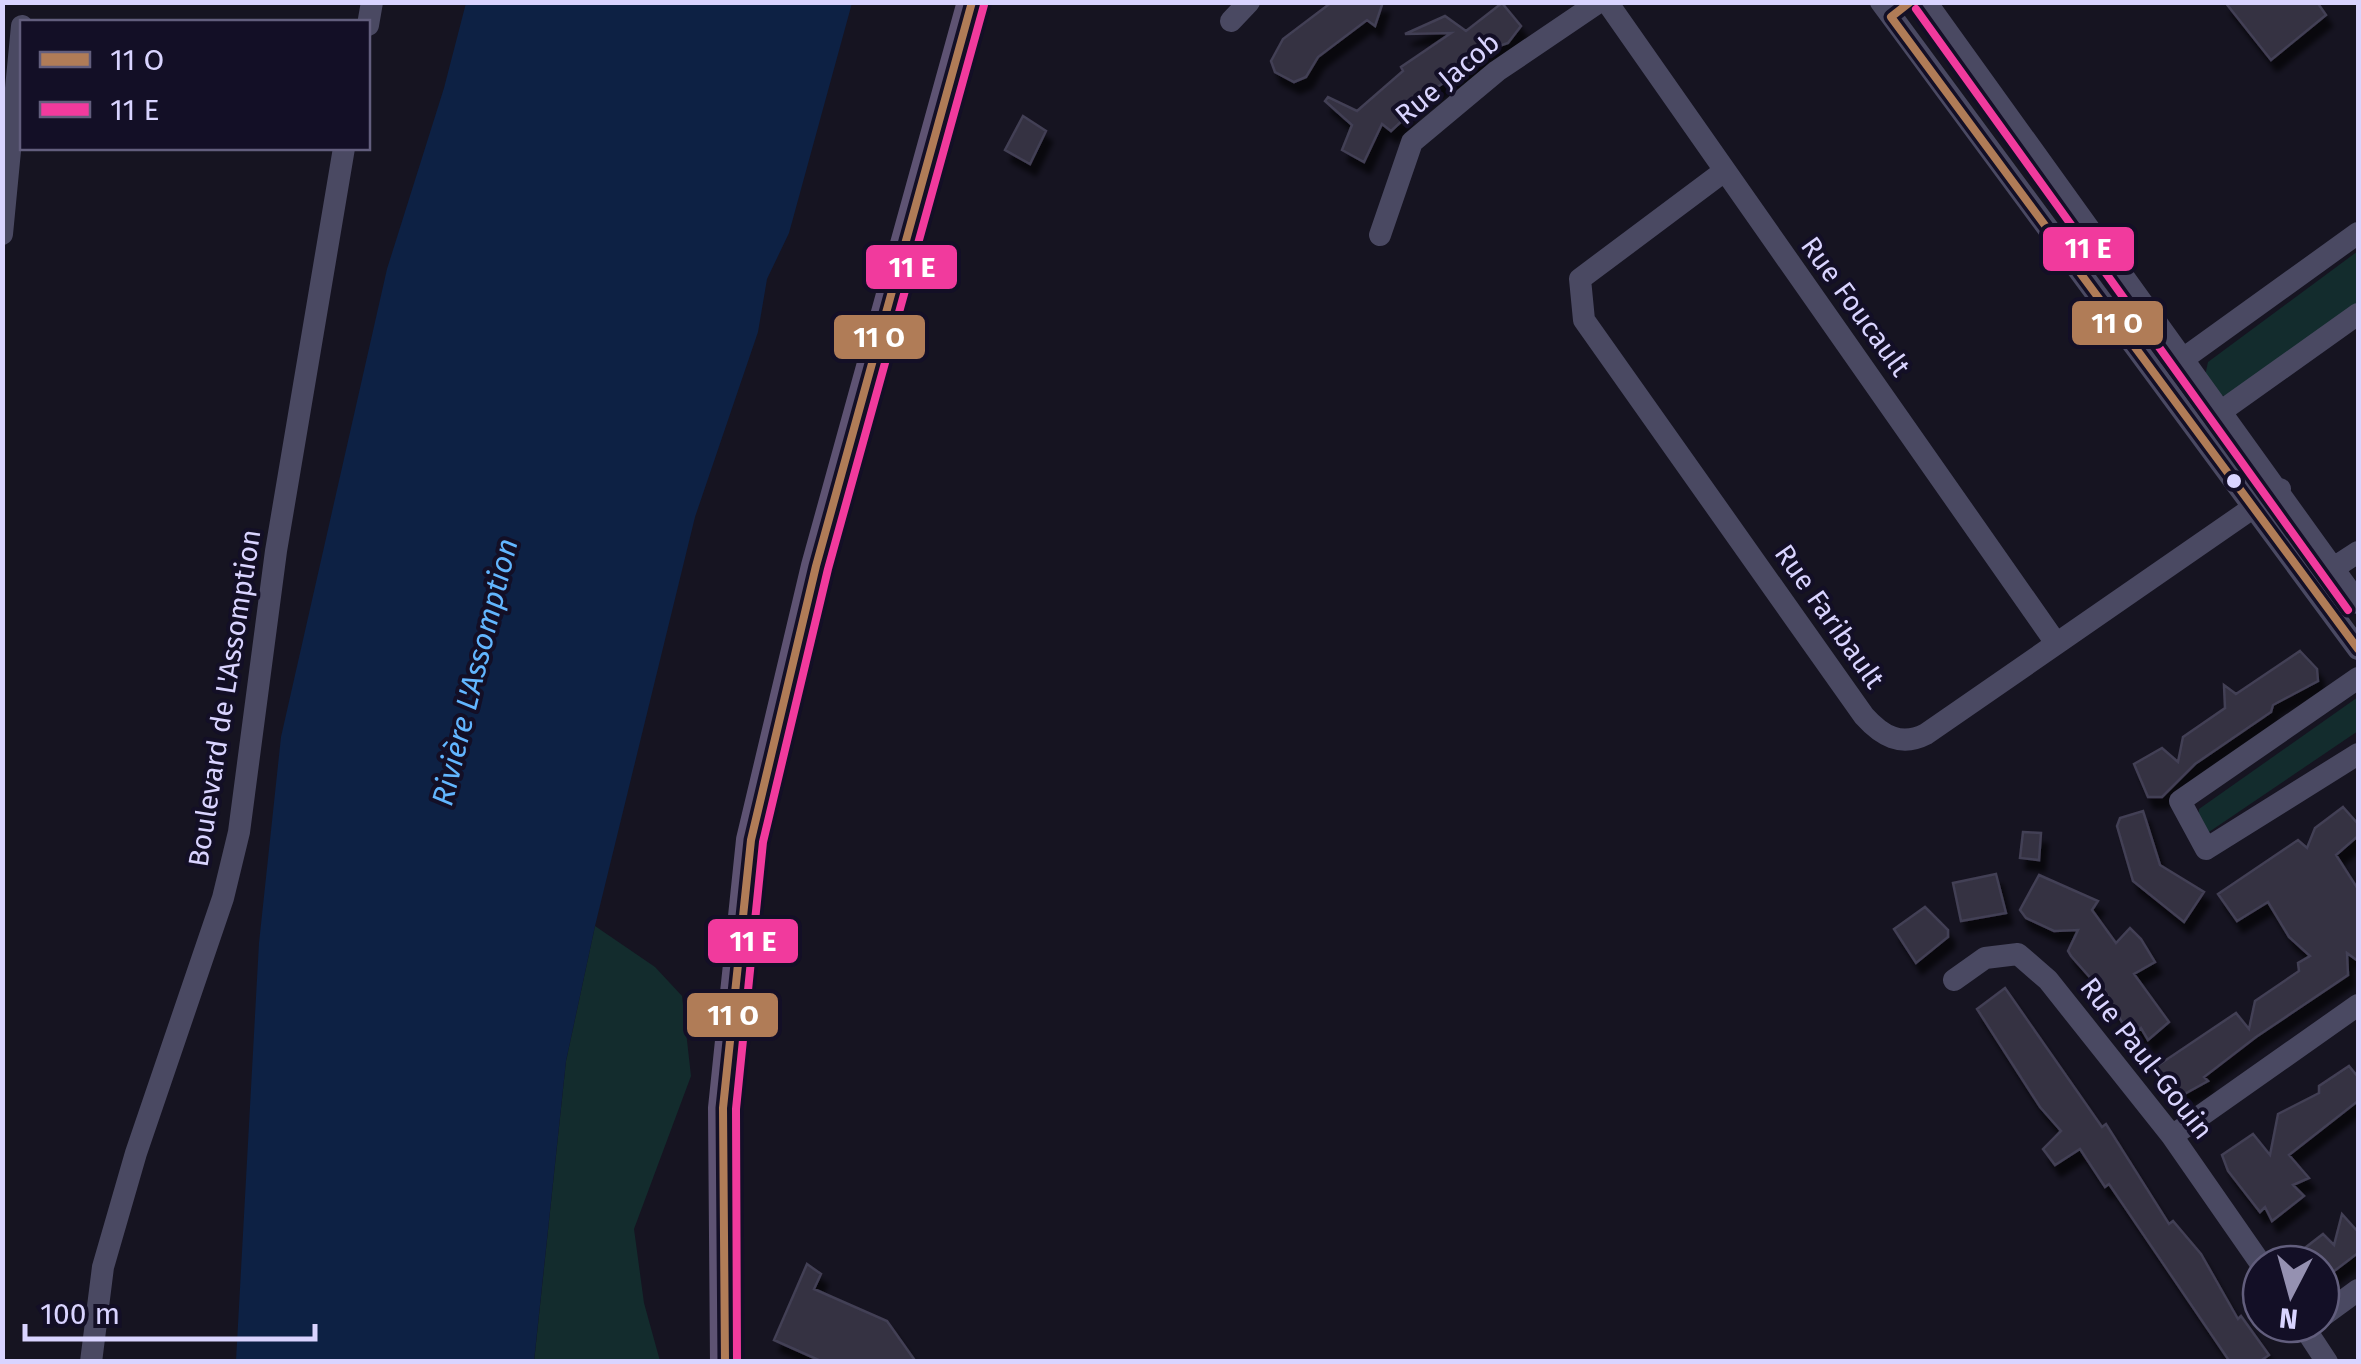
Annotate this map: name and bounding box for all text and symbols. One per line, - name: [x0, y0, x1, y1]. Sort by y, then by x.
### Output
- legend: [20, 20, 370, 150]
- street label: Rue Jacob: [1389, 25, 1506, 131]
- text: 11 O: [110, 42, 164, 78]
- text: 11 E: [110, 92, 160, 128]
- line badge: 11 E: [2041, 225, 2136, 273]
- street label: Rue Foucault: [1794, 230, 1918, 383]
- text: 11 E: [2065, 232, 2111, 265]
- line badge: 11 E: [864, 243, 959, 291]
- text: 11 E: [889, 251, 935, 284]
- line badge: 11 O: [2070, 299, 2165, 347]
- text: 11 O: [2091, 307, 2143, 340]
- line badge: 11 O: [832, 313, 927, 361]
- text: 11 O: [853, 321, 905, 354]
- unlabelled marker: [2224, 471, 2244, 491]
- street label: Boulevard de L'Assomption: [182, 527, 267, 869]
- water label: Rivière L'Assomption: [424, 535, 526, 809]
- street label: Rue Faribault: [1768, 538, 1892, 695]
- line badge: 11 E: [706, 917, 800, 965]
- text: 11 E: [730, 925, 776, 958]
- street label: Rue Paul-Gouin: [2073, 971, 2220, 1146]
- line badge: 11 O: [685, 991, 780, 1039]
- text: 11 O: [707, 999, 759, 1032]
- north arrow: [2241, 1244, 2341, 1344]
- scale bar: [25, 1279, 315, 1341]
- text: 100 m: [40, 1296, 120, 1332]
- text: N: [2277, 1301, 2299, 1336]

